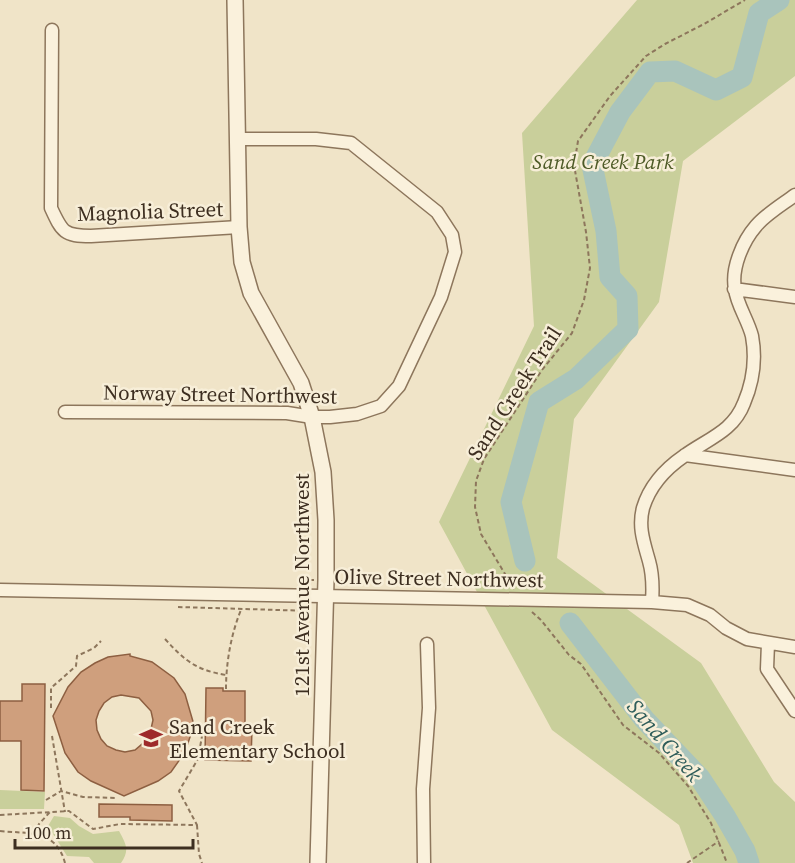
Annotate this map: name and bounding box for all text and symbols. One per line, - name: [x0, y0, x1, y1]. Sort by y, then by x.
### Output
- park label: Sand Creek Park: [532, 147, 674, 176]
- street label: Magnolia Street: [76, 194, 224, 228]
- street label: Sand Creek Trail: [460, 321, 568, 465]
- street label: Norway Street Northwest: [103, 377, 337, 411]
- street label: 121st Avenue Northwest: [287, 473, 316, 697]
- street label: Olive Street Northwest: [334, 562, 544, 594]
- water label: Sand Creek: [621, 692, 710, 788]
- place label: Sand Creek Elementary School: [169, 712, 346, 765]
- school or university icon: Sand Creek Elementary School: [138, 725, 164, 751]
- scale bar: [15, 812, 194, 850]
- text: 100 m: [24, 820, 71, 845]

